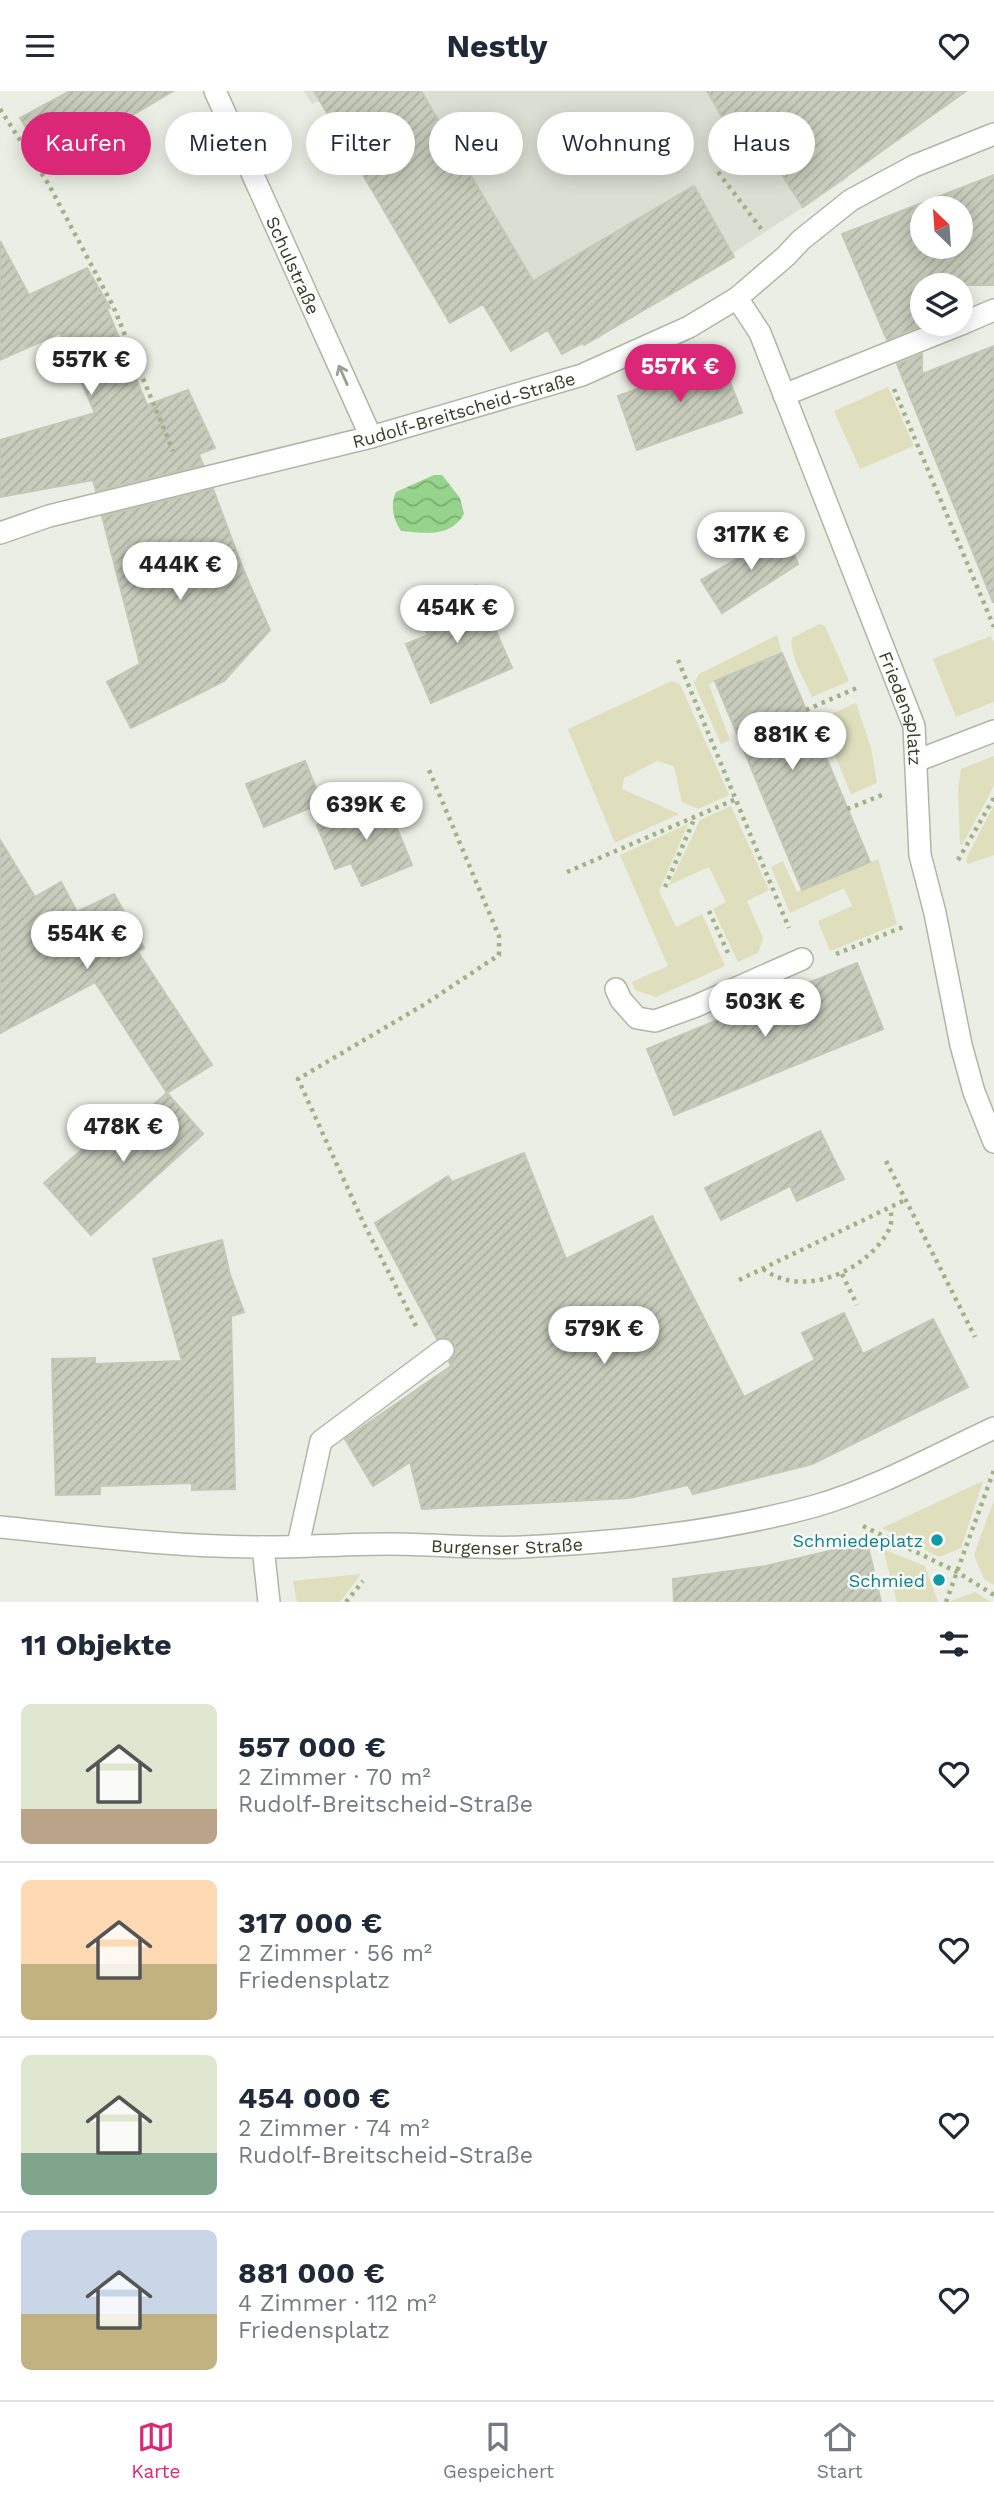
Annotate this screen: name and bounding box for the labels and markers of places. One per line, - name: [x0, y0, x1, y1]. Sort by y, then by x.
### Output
- pin: 557K €: [34, 337, 148, 397]
- pin: 557K €: [623, 345, 737, 404]
- pin: 317K €: [694, 512, 808, 572]
- pin: 444K €: [123, 543, 237, 602]
- pin: 454K €: [400, 585, 514, 645]
- pin: 881K €: [735, 713, 849, 772]
- pin: 639K €: [309, 783, 423, 842]
- pin: 554K €: [30, 911, 144, 971]
- pin: 503K €: [708, 979, 822, 1039]
- pin: 478K €: [66, 1105, 180, 1164]
- pin: 579K €: [547, 1307, 661, 1366]
- place label: Schmiedeplatz: [792, 1530, 923, 1551]
- marker: Schmiedeplatz: [929, 1532, 945, 1548]
- place label: Schmied: [849, 1570, 925, 1591]
- marker: Schmied: [931, 1572, 947, 1588]

